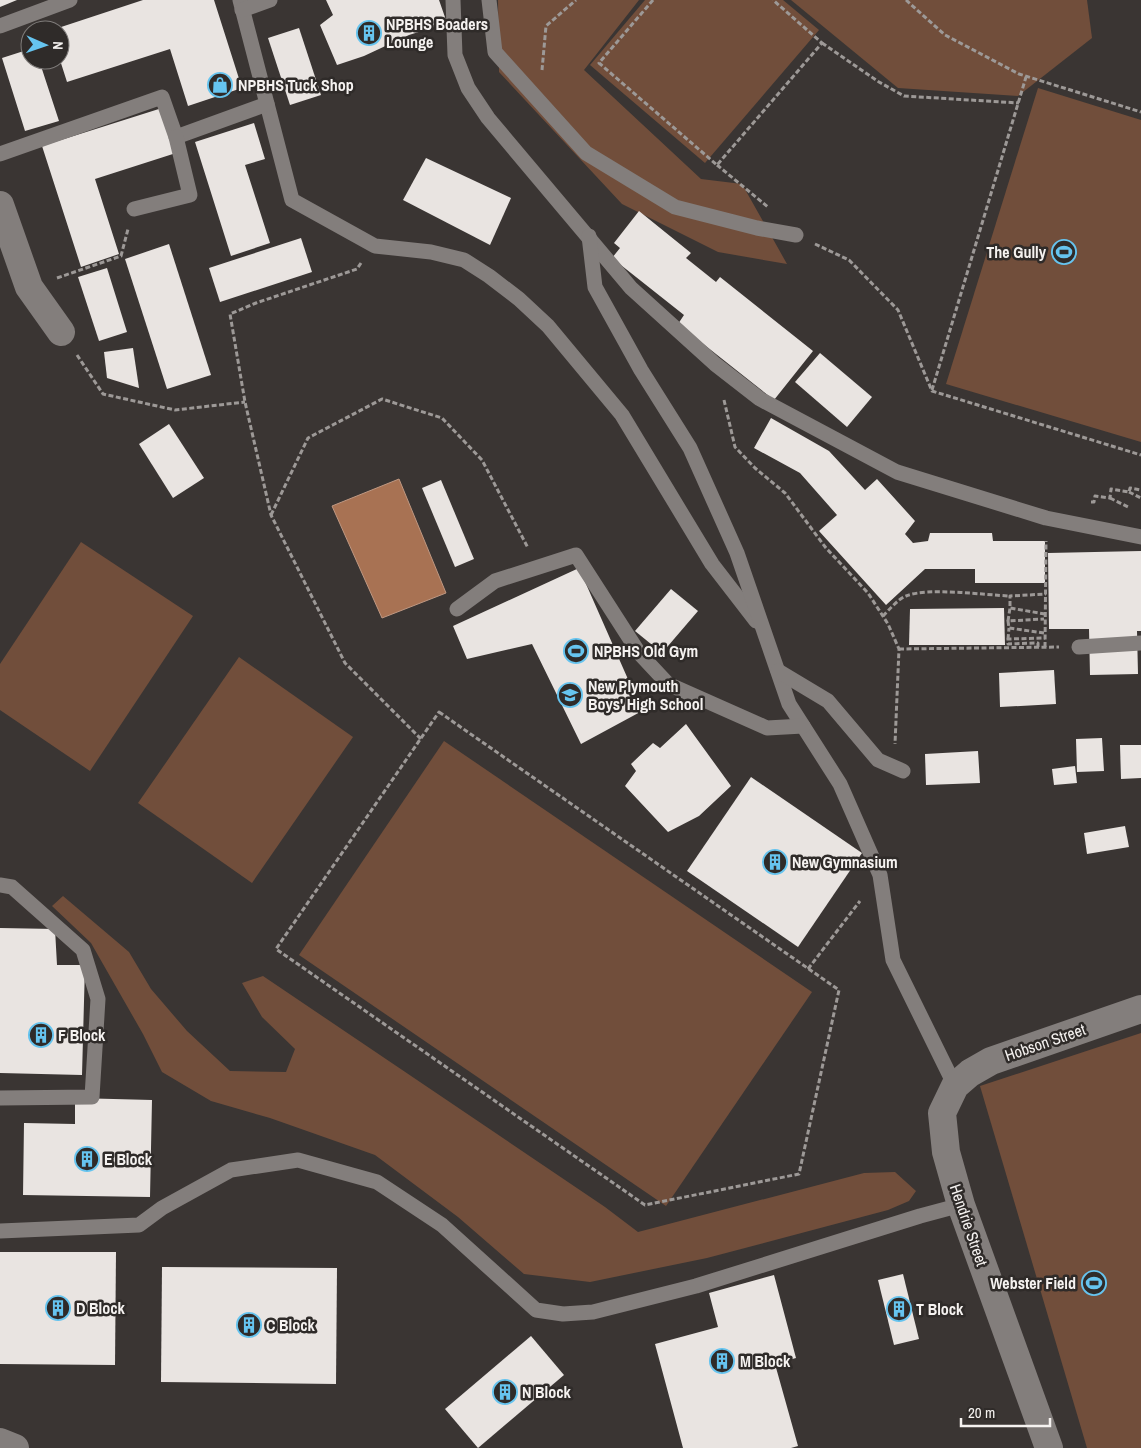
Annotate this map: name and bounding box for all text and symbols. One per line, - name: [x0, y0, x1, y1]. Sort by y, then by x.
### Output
- place label: NPBHS Boaders Lounge: [386, 13, 488, 53]
- north arrow: [20, 20, 70, 70]
- building icon: NPBHS Boaders Lounge: [356, 20, 382, 46]
- text: N: [49, 41, 67, 50]
- shop icon: NPBHS Tuck Shop: [207, 72, 233, 98]
- place label: NPBHS Tuck Shop: [238, 74, 354, 96]
- sports icon: The Gully: [1051, 239, 1077, 265]
- place label: The Gully: [986, 241, 1047, 263]
- sports icon: NPBHS Old Gym: [563, 638, 589, 664]
- place label: NPBHS Old Gym: [594, 640, 698, 662]
- place label: New Plymouth Boys' High School: [588, 675, 703, 715]
- school or university icon: New Plymouth Boys' High School: [557, 682, 583, 708]
- building icon: New Gymnasium: [762, 849, 788, 875]
- place label: New Gymnasium: [792, 851, 898, 873]
- street label: Hobson Street: [1002, 1018, 1089, 1066]
- building icon: F Block: [28, 1022, 54, 1048]
- place label: F Block: [58, 1024, 106, 1046]
- building icon: E Block: [74, 1146, 100, 1172]
- place label: E Block: [104, 1148, 153, 1170]
- street label: Hendrie Street: [945, 1181, 993, 1269]
- sports icon: Webster Field: [1081, 1270, 1107, 1296]
- place label: Webster Field: [990, 1272, 1076, 1294]
- building icon: D Block: [45, 1295, 71, 1321]
- building icon: T Block: [886, 1296, 912, 1322]
- place label: D Block: [76, 1297, 126, 1319]
- place label: T Block: [916, 1298, 964, 1320]
- building icon: C Block: [236, 1312, 262, 1338]
- place label: C Block: [266, 1314, 316, 1336]
- building icon: M Block: [709, 1348, 735, 1374]
- place label: M Block: [740, 1350, 791, 1372]
- building icon: N Block: [492, 1379, 518, 1405]
- place label: N Block: [522, 1381, 572, 1403]
- scale bar: [961, 1396, 1050, 1428]
- text: 20 m: [968, 1402, 995, 1423]

